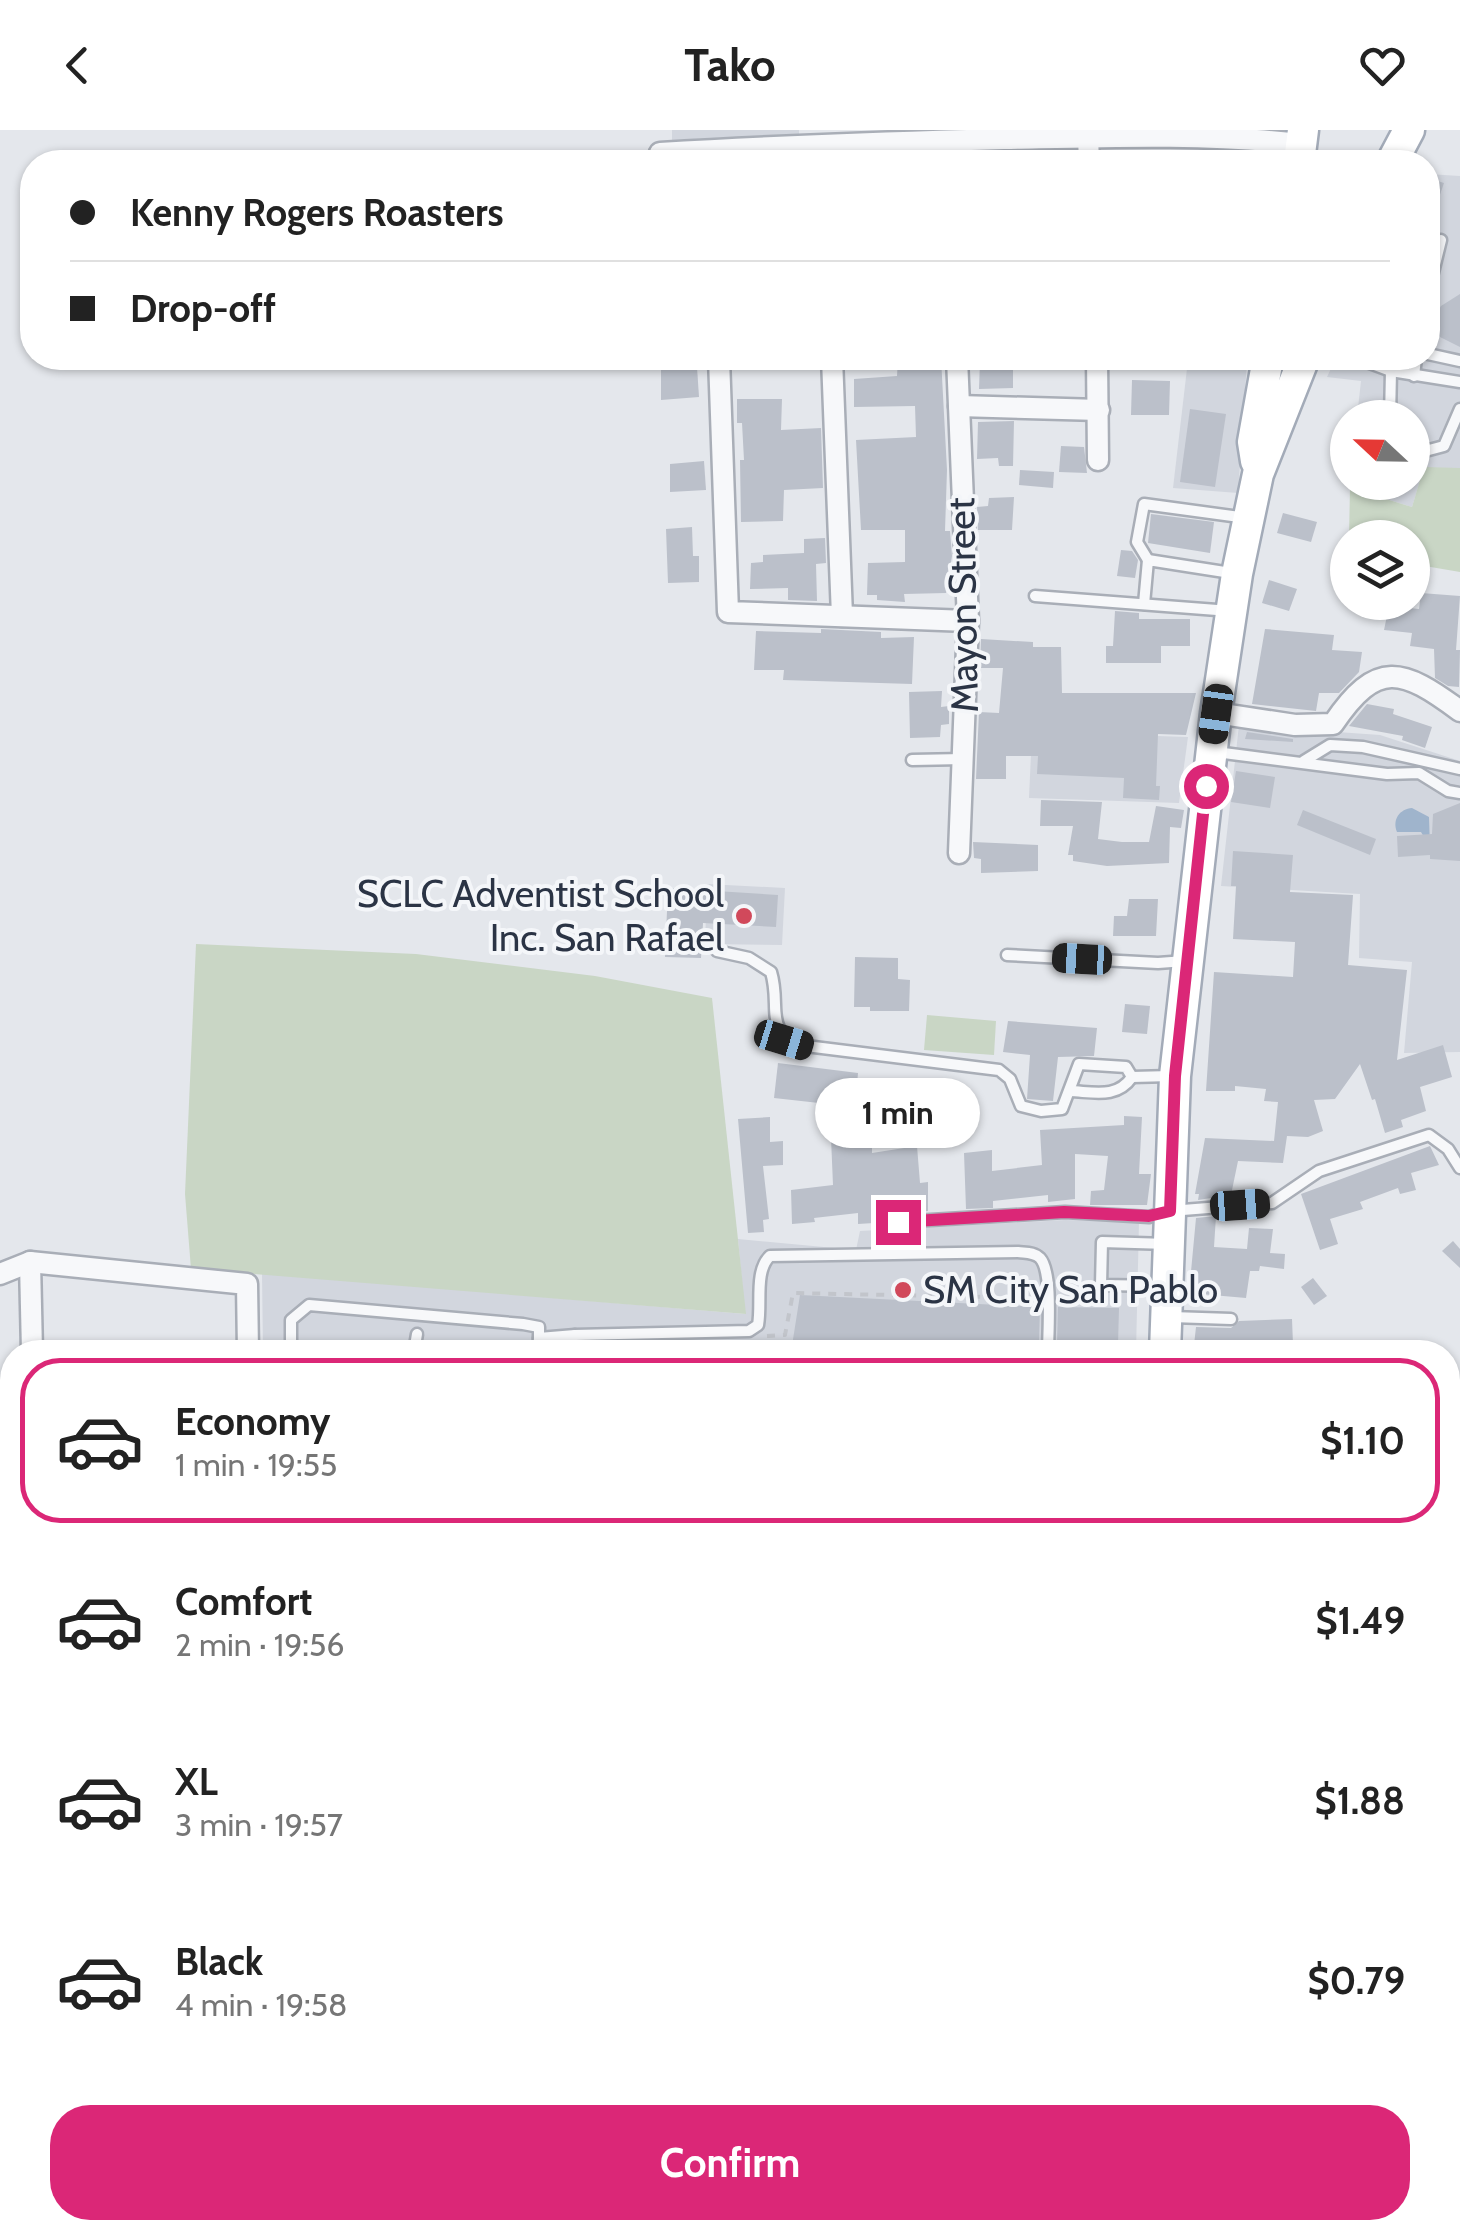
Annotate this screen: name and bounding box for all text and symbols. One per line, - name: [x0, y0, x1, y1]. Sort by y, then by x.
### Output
- icon: back: [50, 38, 105, 93]
- text: Tako: [684, 38, 776, 92]
- icon: heart: [1355, 38, 1410, 93]
- text: Kenny Rogers Roasters: [130, 189, 504, 236]
- text: Drop-off: [130, 285, 276, 332]
- north arrow: [1330, 400, 1430, 500]
- map controls: [1330, 400, 1430, 620]
- street label: Mayon Street: [937, 497, 988, 713]
- button: layers: [1330, 520, 1430, 620]
- car: [1197, 682, 1235, 746]
- route start: [1184, 764, 1229, 809]
- place label: SCLC Adventist School Inc. San Rafael: [357, 870, 724, 961]
- marker: SCLC Adventist School Inc. San Rafael: [733, 905, 755, 927]
- car: [1051, 942, 1113, 976]
- car: [751, 1017, 817, 1063]
- callout: 1 min: [816, 1077, 980, 1147]
- text: 1 min: [861, 1093, 934, 1132]
- car: [1209, 1188, 1271, 1222]
- route end: [876, 1200, 921, 1245]
- place label: SM City San Pablo: [923, 1266, 1218, 1313]
- marker: SM City San Pablo: [892, 1279, 914, 1301]
- icon: car: [55, 1396, 145, 1486]
- text: Economy: [175, 1398, 330, 1445]
- text: $1.10: [1320, 1417, 1405, 1464]
- text: 1 min · 19:55: [175, 1445, 337, 1484]
- icon: car: [55, 1576, 145, 1666]
- text: Comfort: [175, 1578, 312, 1625]
- text: $1.49: [1316, 1597, 1405, 1644]
- text: 2 min · 19:56: [175, 1625, 344, 1664]
- icon: car: [55, 1756, 145, 1846]
- text: XL: [175, 1758, 218, 1805]
- text: $1.88: [1315, 1777, 1405, 1824]
- text: 3 min · 19:57: [175, 1805, 343, 1844]
- icon: car: [55, 1936, 145, 2026]
- text: Black: [175, 1938, 263, 1985]
- text: $0.79: [1307, 1957, 1405, 2004]
- text: 4 min · 19:58: [175, 1985, 347, 2024]
- button: Confirm: [50, 2105, 1410, 2220]

